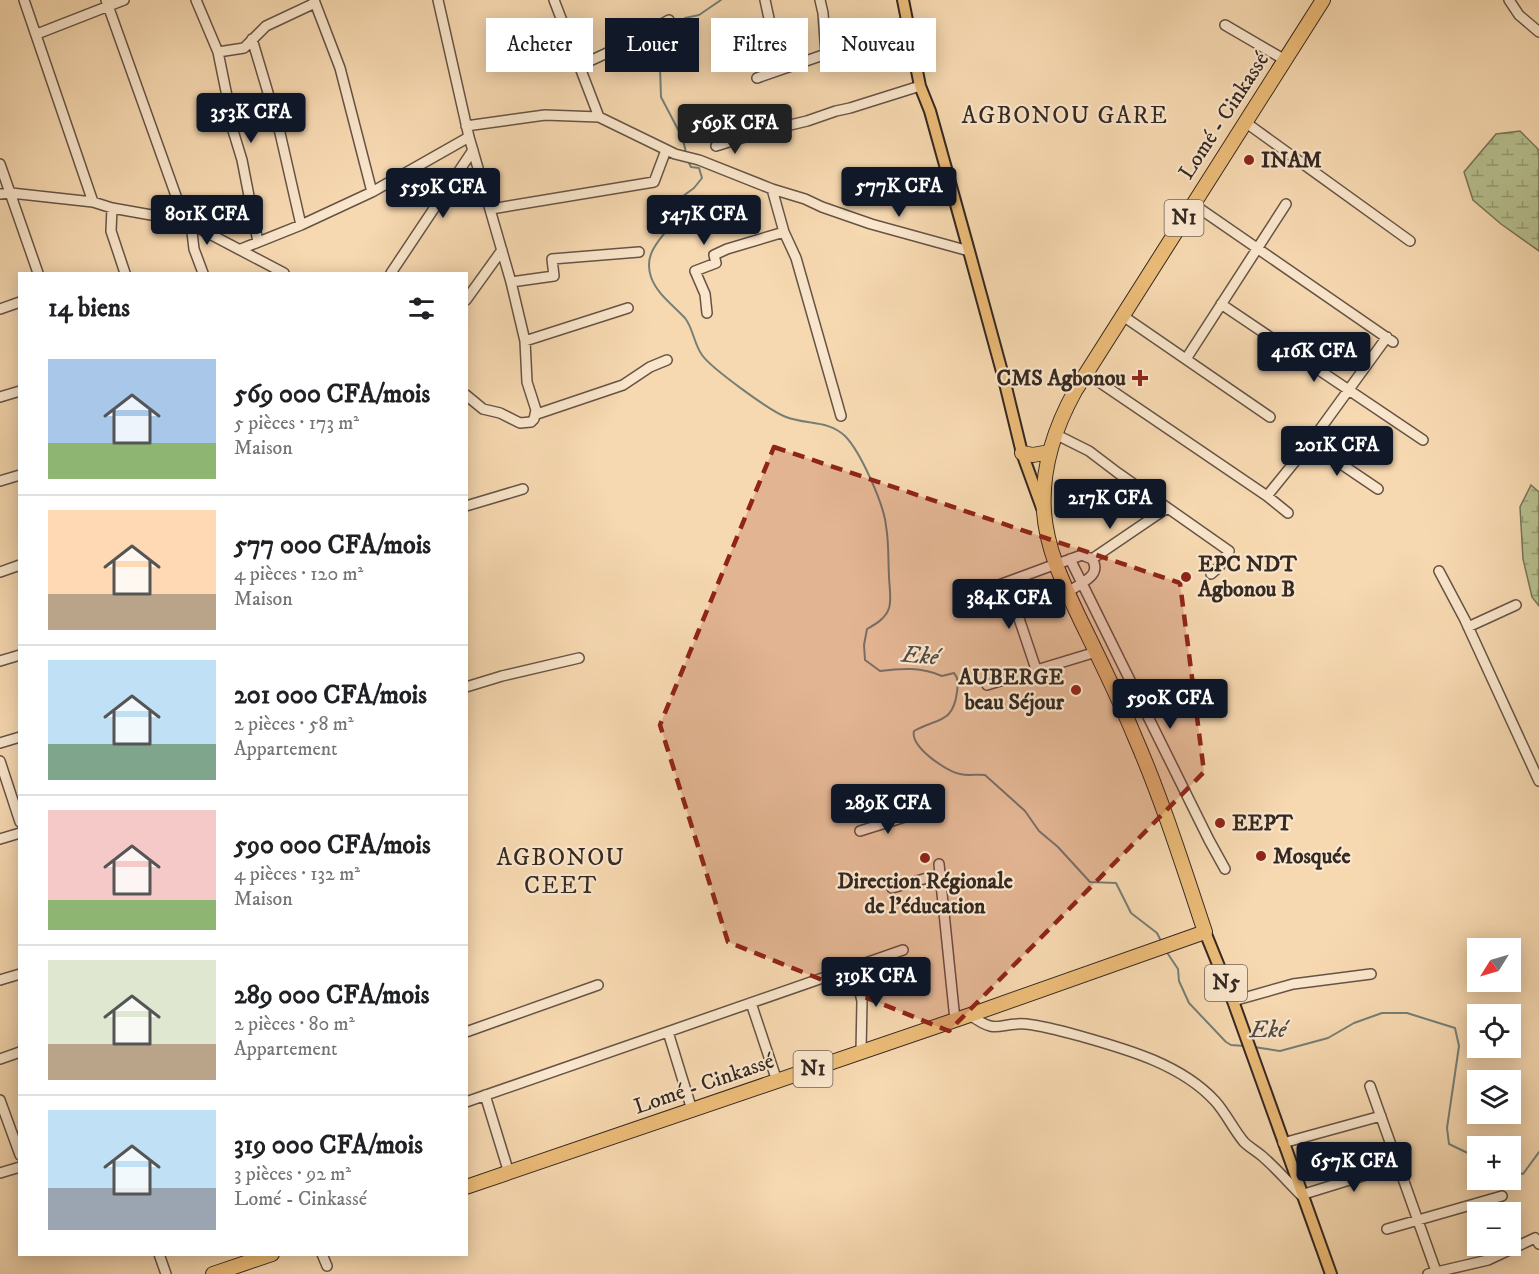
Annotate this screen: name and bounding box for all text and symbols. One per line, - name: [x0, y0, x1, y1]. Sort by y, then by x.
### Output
- chip: Acheter: [486, 18, 593, 72]
- chip: Louer: [605, 18, 699, 72]
- chip: Filtres: [711, 18, 808, 72]
- chip: Nouveau: [820, 18, 936, 72]
- street label: Lomé - Cinkassé: [1173, 47, 1275, 185]
- pin: 353K CFA: [189, 93, 313, 144]
- text: 353K CFA: [211, 100, 291, 125]
- district label: AGBONOU GARE: [962, 101, 1168, 131]
- pin: 569K CFA: [673, 104, 797, 155]
- text: 569K CFA: [692, 111, 778, 136]
- place label: INAM: [1261, 147, 1322, 174]
- marker: INAM: [1242, 153, 1256, 167]
- pin: 577K CFA: [837, 167, 961, 218]
- pin: 559K CFA: [381, 168, 505, 219]
- text: 577K CFA: [855, 174, 943, 199]
- text: 559K CFA: [400, 175, 486, 200]
- pin: 801K CFA: [145, 195, 269, 246]
- pin: 547K CFA: [642, 195, 766, 246]
- road number: N1: [1164, 200, 1204, 236]
- text: 801K CFA: [165, 202, 249, 227]
- text: 547K CFA: [661, 202, 747, 227]
- text: 14 biens: [48, 292, 130, 325]
- icon: filters: [405, 292, 438, 325]
- pin: 416K CFA: [1252, 332, 1376, 383]
- text: 416K CFA: [1271, 339, 1357, 364]
- place label: CMS Agbonou: [997, 365, 1126, 392]
- marker: CMS Agbonou: [1131, 369, 1149, 387]
- text: 569 000 CFA/mois: [234, 378, 430, 411]
- icon: home: [96, 383, 168, 455]
- text: 5 pièces · 173 m²: [234, 411, 359, 436]
- pin: 201K CFA: [1275, 426, 1399, 477]
- text: 201K CFA: [1295, 433, 1379, 458]
- text: Maison: [234, 436, 293, 461]
- pin: 217K CFA: [1048, 479, 1172, 530]
- text: 217K CFA: [1068, 486, 1152, 511]
- text: 577 000 CFA/mois: [234, 529, 431, 562]
- icon: home: [96, 534, 168, 606]
- place label: EPC NDT Agbonou B: [1197, 551, 1297, 603]
- text: 4 pièces · 120 m²: [234, 562, 363, 587]
- marker: EPC NDT Agbonou B: [1179, 570, 1193, 584]
- pin: 384K CFA: [947, 579, 1071, 630]
- text: 384K CFA: [966, 586, 1052, 611]
- text: Maison: [234, 587, 293, 612]
- water label: Eké: [899, 639, 943, 673]
- place label: AUBERGE beau Séjour: [958, 664, 1065, 717]
- text: 201 000 CFA/mois: [234, 679, 427, 712]
- pin: 590K CFA: [1108, 679, 1232, 730]
- marker: AUBERGE beau Séjour: [1069, 683, 1083, 697]
- icon: home: [96, 684, 168, 756]
- text: 590K CFA: [1127, 686, 1213, 711]
- text: 2 pièces · 58 m²: [234, 712, 354, 737]
- text: Appartement: [234, 737, 337, 762]
- pin: 289K CFA: [826, 784, 950, 835]
- text: 289K CFA: [845, 791, 931, 816]
- place label: EEPT: [1232, 810, 1293, 837]
- marker: EEPT: [1213, 816, 1227, 830]
- text: 590 000 CFA/mois: [234, 829, 431, 862]
- icon: home: [96, 834, 168, 906]
- district label: AGBONOU CEET: [496, 843, 626, 901]
- place label: Mosquée: [1273, 843, 1351, 870]
- marker: Mosquée: [1254, 849, 1268, 863]
- marker: Direction Régionale de l'éducation: [918, 851, 932, 865]
- text: 4 pièces · 132 m²: [234, 862, 360, 887]
- place label: Direction Régionale de l'éducation: [837, 868, 1013, 920]
- text: Maison: [234, 887, 293, 912]
- north arrow: [1467, 938, 1521, 992]
- map controls: [1467, 938, 1521, 1256]
- pin: 319K CFA: [814, 957, 938, 1008]
- text: 319K CFA: [836, 964, 916, 989]
- road number: N5: [1205, 965, 1247, 1001]
- text: 289 000 CFA/mois: [234, 979, 430, 1012]
- icon: home: [96, 984, 168, 1056]
- button: locate: [1467, 1004, 1521, 1058]
- text: 2 pièces · 80 m²: [234, 1012, 355, 1037]
- water label: Eké: [1248, 1015, 1290, 1045]
- text: Appartement: [234, 1037, 337, 1062]
- street label: Lomé - Cinkassé: [630, 1047, 778, 1121]
- road number: N1: [794, 1051, 832, 1087]
- button: layers: [1467, 1070, 1521, 1124]
- text: 319 000 CFA/mois: [234, 1129, 423, 1162]
- icon: home: [96, 1134, 168, 1206]
- button: +: [1467, 1136, 1521, 1190]
- pin: 657K CFA: [1292, 1142, 1416, 1193]
- text: 657K CFA: [1311, 1149, 1397, 1174]
- text: 3 pièces · 92 m²: [234, 1162, 351, 1187]
- text: Lomé - Cinkassé: [234, 1187, 367, 1212]
- button: −: [1467, 1202, 1521, 1256]

